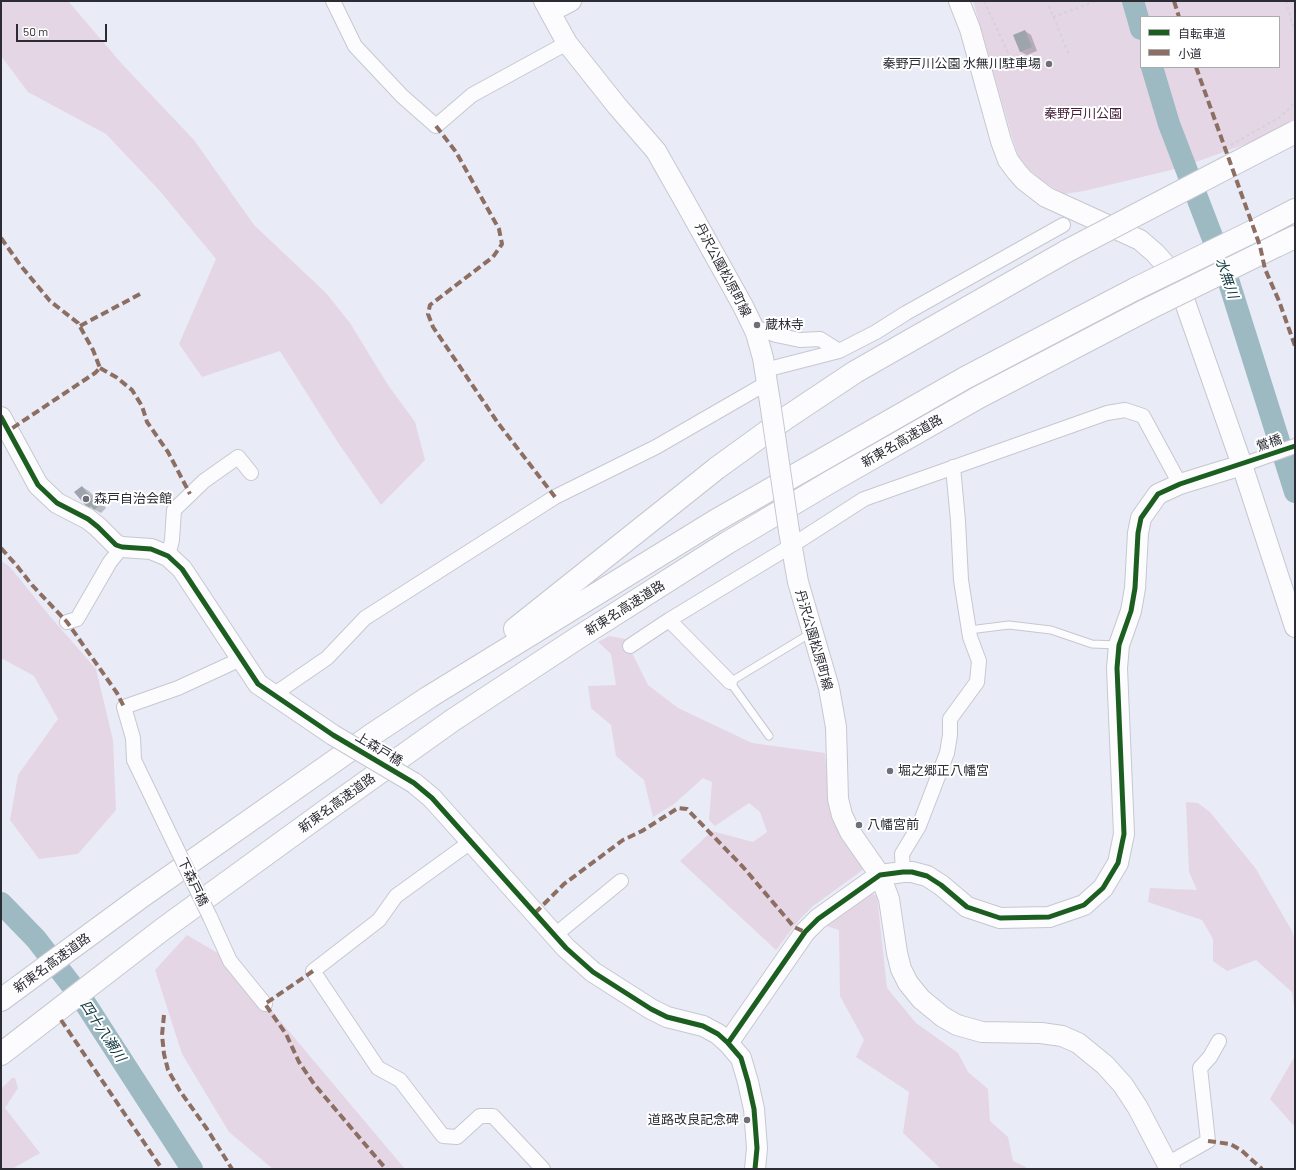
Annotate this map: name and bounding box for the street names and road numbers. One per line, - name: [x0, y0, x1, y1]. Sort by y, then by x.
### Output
- street label: 丹沢公園松原町線: [692, 220, 754, 320]
- street label: 新東名高速道路: [859, 411, 945, 471]
- street label: 鶯橋: [1254, 431, 1284, 455]
- street label: 新東名高速道路: [582, 577, 668, 639]
- street label: 丹沢公園松原町線: [792, 588, 836, 692]
- street label: 上森戸橋: [353, 729, 405, 769]
- street label: 新東名高速道路: [296, 770, 378, 836]
- street label: 下森戸橋: [175, 855, 211, 909]
- street label: 新東名高速道路: [11, 930, 93, 996]

